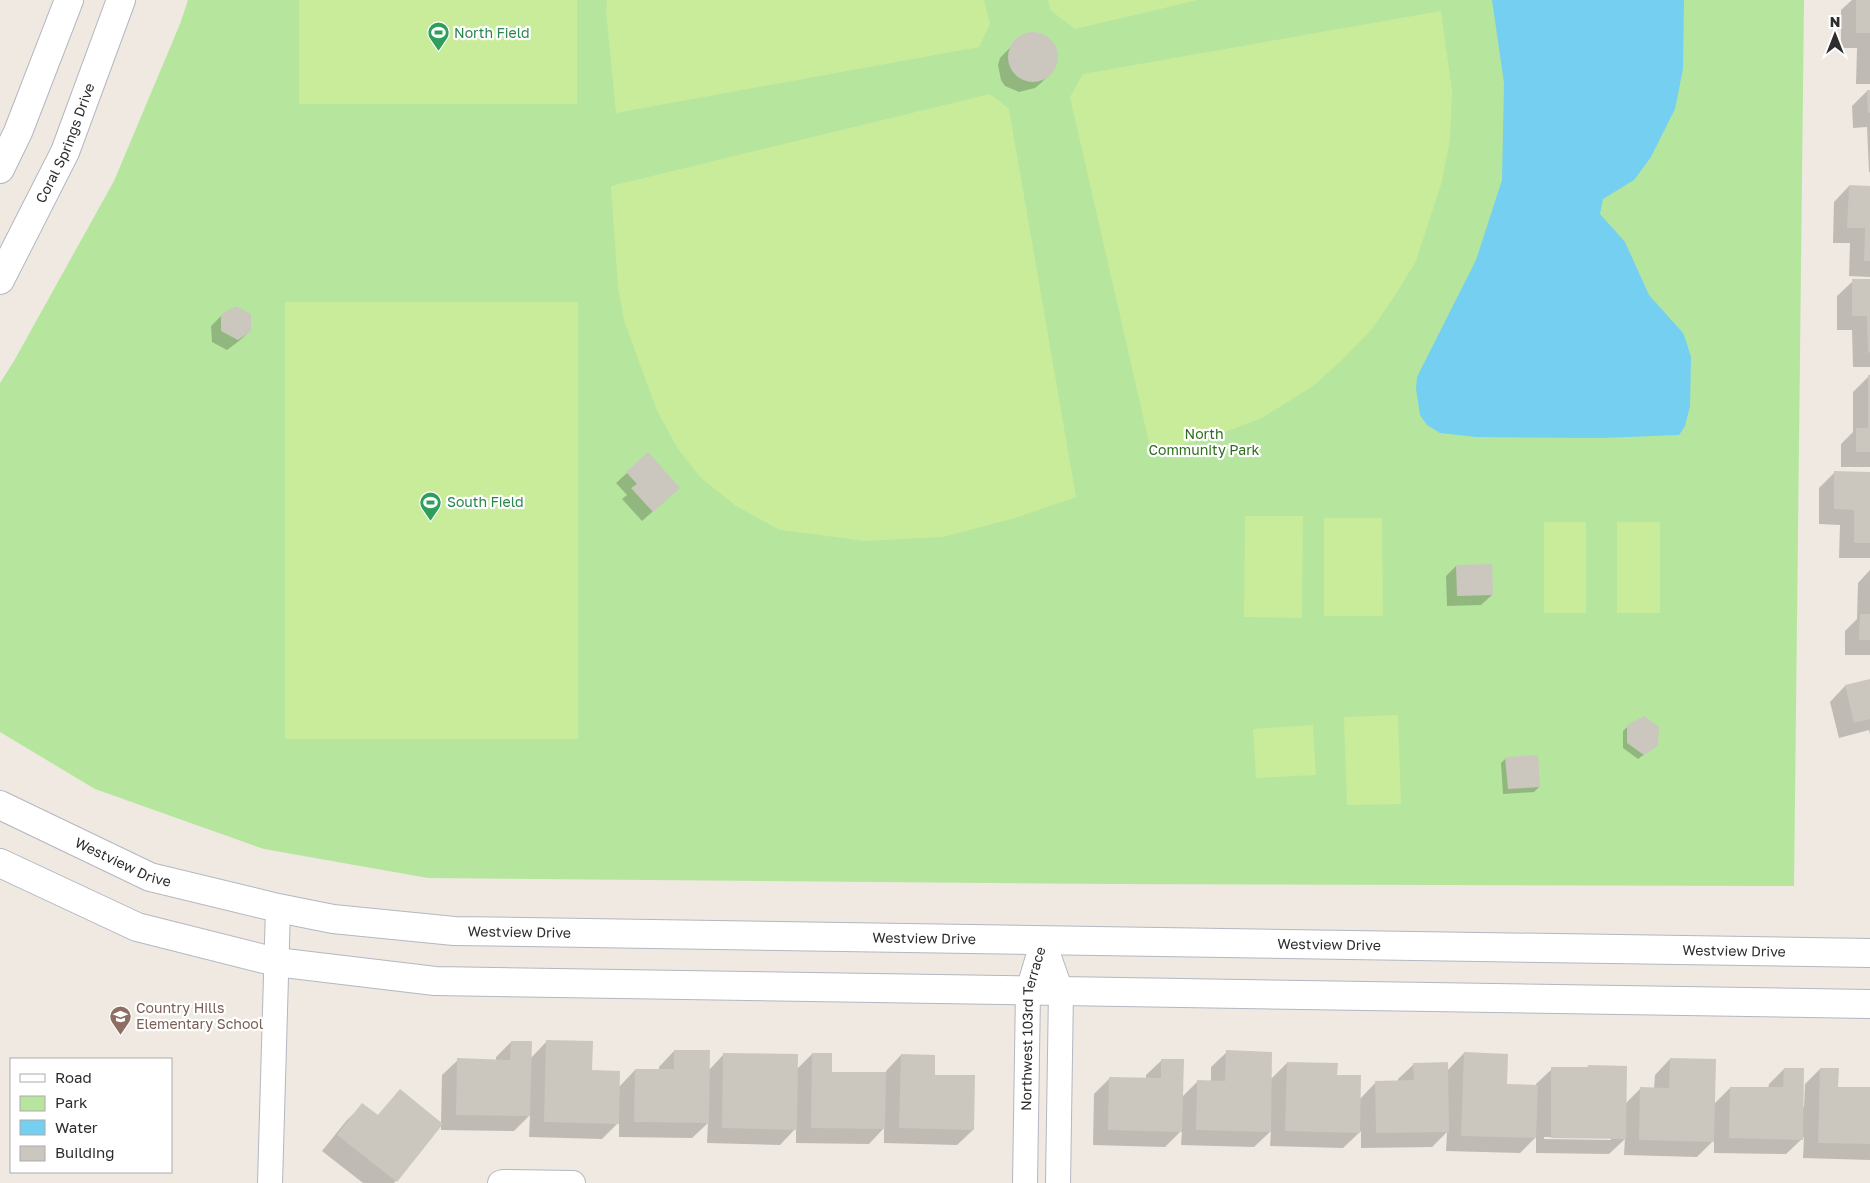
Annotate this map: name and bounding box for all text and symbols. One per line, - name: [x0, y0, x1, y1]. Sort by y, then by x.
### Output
- north arrow: [1810, 10, 1860, 60]
- text: N: [1830, 13, 1840, 30]
- sports icon: North Field: [426, 21, 450, 52]
- place label: North Field: [454, 24, 530, 41]
- street label: Coral Springs Drive: [32, 80, 98, 206]
- park label: North Community Park: [1148, 425, 1260, 458]
- sports icon: South Field: [419, 490, 443, 521]
- place label: South Field: [447, 493, 524, 510]
- street label: Westview Drive: [72, 833, 173, 890]
- street label: Westview Drive: [467, 922, 571, 941]
- street label: Westview Drive: [872, 929, 976, 947]
- street label: Westview Drive: [1277, 935, 1381, 953]
- street label: Westview Drive: [1682, 941, 1786, 960]
- street label: Northwest 103rd Terrace: [1017, 944, 1049, 1111]
- place label: Country Hills Elementary School: [136, 999, 263, 1032]
- school or university icon: Country Hills Elementary School: [108, 1004, 132, 1035]
- legend: [10, 1058, 172, 1173]
- text: Road: [55, 1068, 92, 1086]
- text: Park: [55, 1093, 88, 1111]
- text: Water: [55, 1118, 98, 1136]
- text: Building: [55, 1143, 115, 1161]

